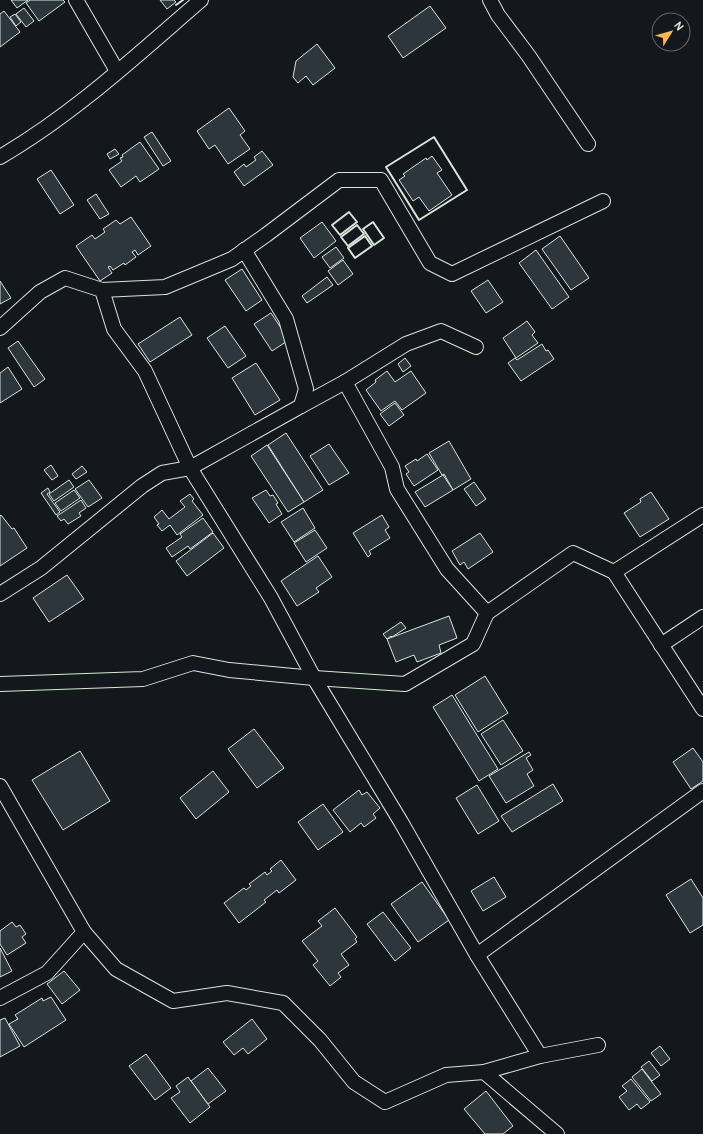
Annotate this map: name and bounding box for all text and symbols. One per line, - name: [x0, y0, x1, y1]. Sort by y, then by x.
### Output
- north arrow: [651, 12, 691, 52]
- text: N: [670, 19, 686, 34]

